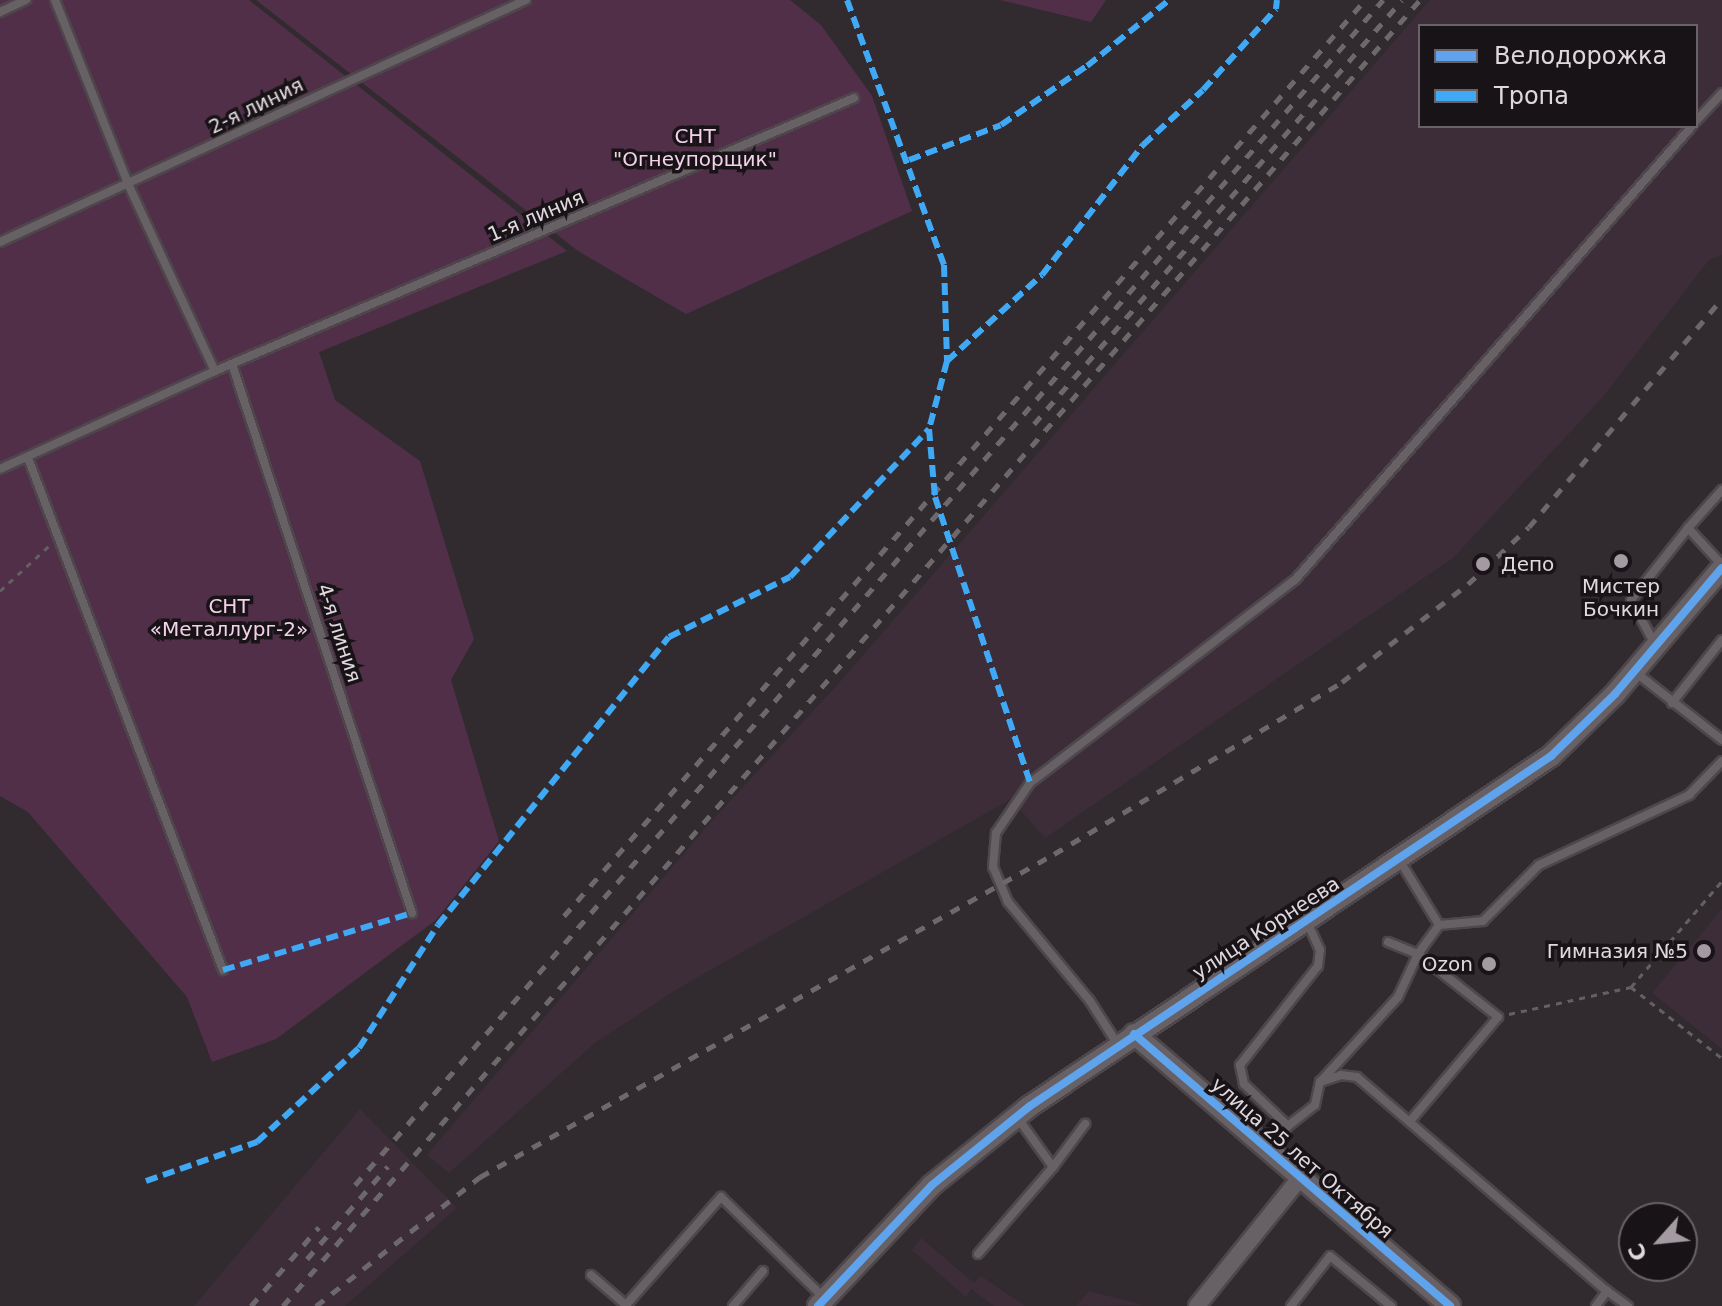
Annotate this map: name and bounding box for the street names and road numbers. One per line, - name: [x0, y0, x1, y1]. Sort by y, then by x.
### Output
- street label: 2-я линия: [205, 73, 307, 139]
- street label: 1-я линия: [484, 185, 588, 247]
- street label: 4-я линия: [312, 581, 366, 685]
- street label: улица Корнеева: [1188, 871, 1344, 985]
- street label: улица 25 лет Октября: [1206, 1072, 1398, 1244]

